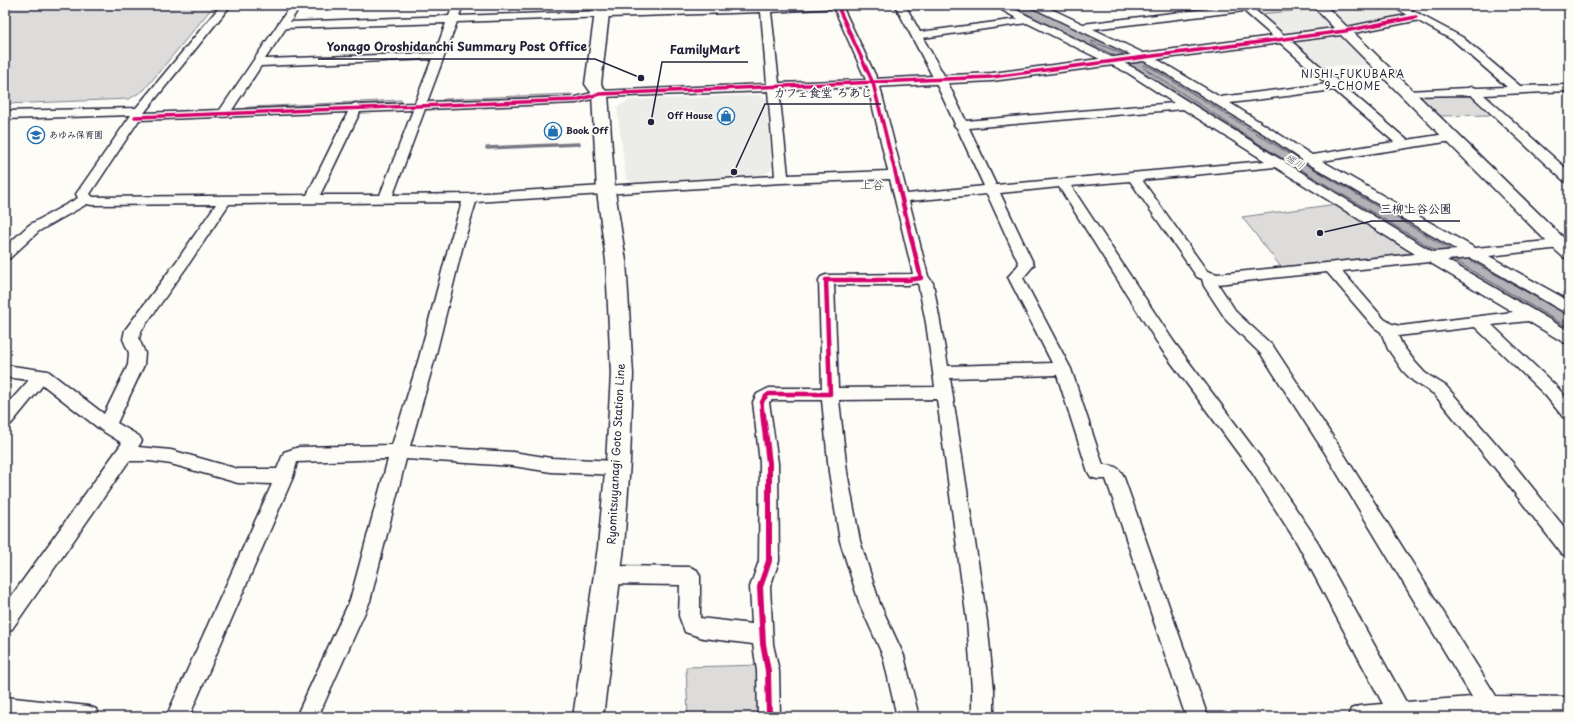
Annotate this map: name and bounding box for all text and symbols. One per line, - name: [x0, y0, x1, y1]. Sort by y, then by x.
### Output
- callout: Yonago Oroshidanchi Summary Post Office: [318, 35, 595, 59]
- text: Yonago Oroshidanchi Summary Post Office: [327, 37, 588, 55]
- callout: FamilyMart: [662, 38, 748, 62]
- text: FamilyMart: [670, 40, 740, 58]
- district label: NISHI-FUKUBARA 9-CHOME: [1301, 66, 1405, 93]
- callout: カフェ食堂 ろあじ: [765, 80, 881, 104]
- text: カフェ食堂 ろあじ: [774, 83, 872, 101]
- shop icon: Off House: [716, 106, 736, 126]
- place label: Off House: [667, 108, 713, 122]
- shop icon: Book Off: [543, 121, 563, 141]
- place label: Book Off: [566, 123, 609, 137]
- school or university icon: あゆみ保育園: [26, 125, 46, 145]
- place label: あゆみ保育園: [49, 127, 103, 141]
- water label: 堀川: [1283, 149, 1308, 172]
- district label: 上谷: [860, 175, 884, 193]
- callout: 三柳上谷公園: [1372, 197, 1460, 221]
- text: 三柳上谷公園: [1380, 199, 1452, 217]
- street label: Ryomitsuyanagi Goto Station Line: [602, 363, 629, 545]

